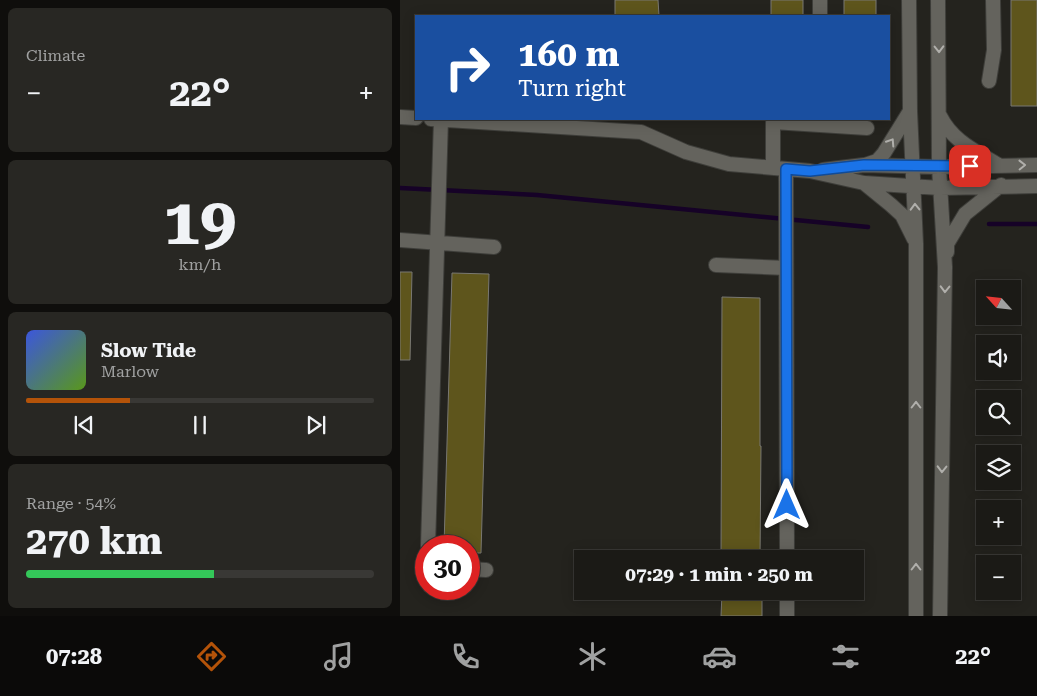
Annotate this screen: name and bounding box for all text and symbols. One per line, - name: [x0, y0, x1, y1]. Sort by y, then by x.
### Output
- text: 160 m: [518, 34, 619, 75]
- icon: right: [435, 35, 500, 100]
- one-way arrow: [934, 45, 944, 53]
- text: Climate: [26, 46, 85, 65]
- text: 22°: [169, 71, 231, 115]
- text: Turn right: [518, 76, 626, 101]
- text: −: [26, 77, 42, 110]
- text: +: [358, 77, 374, 110]
- one-way arrow: [885, 139, 894, 148]
- pin: [949, 145, 991, 187]
- icon: arrive: [956, 152, 984, 180]
- one-way arrow: [1019, 160, 1027, 170]
- text: 19: [164, 184, 236, 260]
- one-way arrow: [910, 203, 921, 211]
- text: km/h: [179, 255, 221, 274]
- north arrow: [976, 280, 1021, 325]
- map controls: [976, 280, 1021, 600]
- one-way arrow: [940, 285, 950, 293]
- button: sound: [976, 335, 1021, 380]
- text: Slow Tide: [101, 339, 196, 362]
- text: Marlow: [101, 362, 159, 381]
- button: search: [976, 390, 1021, 435]
- one-way arrow: [911, 401, 921, 408]
- icon: previous: [70, 411, 98, 439]
- icon: pause: [186, 411, 214, 439]
- icon: next: [302, 411, 330, 439]
- button: layers: [976, 445, 1021, 490]
- one-way arrow: [937, 465, 947, 473]
- position arrow: [760, 478, 812, 530]
- text: Range · 54%: [26, 494, 116, 513]
- button: +: [976, 500, 1021, 545]
- text: 270 km: [26, 519, 162, 563]
- speed limit sign: 30: [415, 535, 480, 600]
- button: −: [976, 555, 1021, 600]
- text: 07:29 · 1 min · 250 m: [625, 563, 813, 586]
- one-way arrow: [911, 563, 921, 571]
- icon: directions: [194, 639, 229, 674]
- icon: music: [321, 639, 356, 674]
- icon: phone: [448, 639, 483, 674]
- icon: climate: [575, 639, 610, 674]
- icon: car: [702, 639, 737, 674]
- icon: filters: [828, 639, 863, 674]
- text: 07:28: [46, 644, 102, 669]
- text: 22°: [955, 644, 991, 669]

